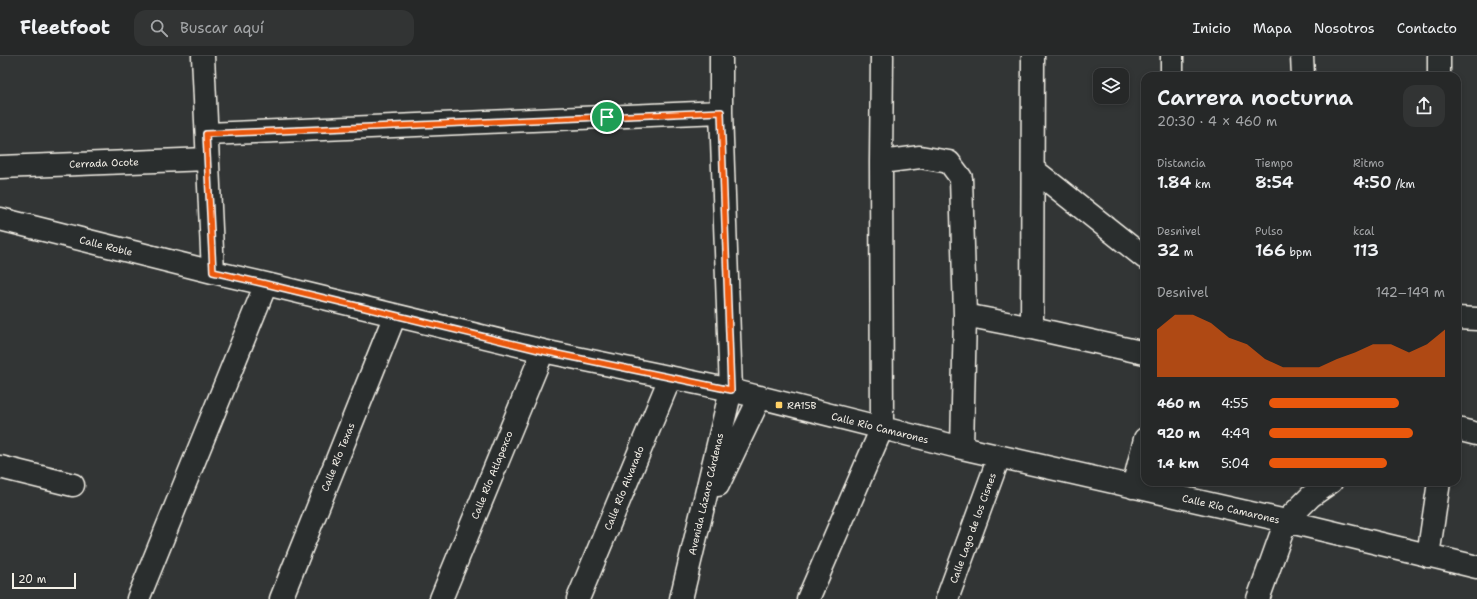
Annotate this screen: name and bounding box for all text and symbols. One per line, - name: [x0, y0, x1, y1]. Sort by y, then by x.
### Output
- search box: [134, 10, 414, 46]
- text: Fleetfoot: [20, 15, 110, 40]
- icon: search: [148, 17, 170, 39]
- text: Buscar aquí: [180, 18, 264, 38]
- text: Inicio: [1193, 19, 1231, 37]
- text: Mapa: [1253, 19, 1292, 37]
- text: Nosotros: [1314, 19, 1375, 37]
- text: Contacto: [1397, 19, 1457, 37]
- map controls: [1093, 68, 1129, 104]
- button: layers: [1093, 68, 1129, 104]
- text: Carrera nocturna: [1157, 83, 1353, 112]
- button: share: [1403, 85, 1445, 127]
- pin: [590, 100, 624, 134]
- icon: arrive: [596, 106, 618, 128]
- text: 20:30 · 4 × 460 m: [1157, 113, 1277, 130]
- street label: Cerrada Ocote: [69, 155, 139, 171]
- text: Distancia: [1157, 156, 1206, 171]
- text: Tiempo: [1255, 156, 1293, 171]
- text: Ritmo: [1353, 156, 1384, 171]
- text: 1.84: [1157, 171, 1191, 193]
- text: 8:54: [1255, 171, 1294, 193]
- text: 4:50: [1353, 171, 1392, 193]
- text: km: [1191, 177, 1211, 192]
- text: /km: [1392, 177, 1415, 192]
- text: Desnivel: [1157, 224, 1200, 239]
- text: Pulso: [1255, 224, 1283, 239]
- text: kcal: [1353, 224, 1374, 239]
- street label: Calle Roble: [78, 233, 134, 259]
- text: 32: [1157, 239, 1180, 261]
- text: 166: [1255, 239, 1286, 261]
- text: 113: [1353, 239, 1379, 261]
- text: m: [1180, 245, 1193, 260]
- text: bpm: [1286, 245, 1312, 260]
- text: Desnivel: [1157, 284, 1208, 301]
- text: 142–149 m: [1376, 284, 1445, 301]
- text: 460 m: [1157, 395, 1200, 412]
- text: 4:55: [1221, 395, 1248, 412]
- place label: RA15B: [787, 399, 817, 412]
- marker: RA15B: [774, 400, 784, 410]
- street label: Calle Río Camarones: [830, 410, 930, 446]
- street label: Calle Río Texas: [318, 421, 358, 493]
- text: 920 m: [1157, 425, 1200, 442]
- text: 4:49: [1221, 425, 1250, 442]
- street label: Calle Río Atlapexco: [468, 429, 516, 521]
- street label: Avenida Lázaro Cárdenas: [686, 432, 726, 556]
- street label: Calle Río Alvarado: [601, 444, 647, 532]
- text: 1.4 km: [1157, 455, 1199, 472]
- text: 5:04: [1221, 455, 1249, 472]
- street label: Calle Lago de los Cisnes: [947, 471, 999, 585]
- street label: Calle Río Camarones: [1181, 491, 1281, 527]
- scale bar: [12, 571, 76, 590]
- text: 20 m: [18, 572, 46, 587]

